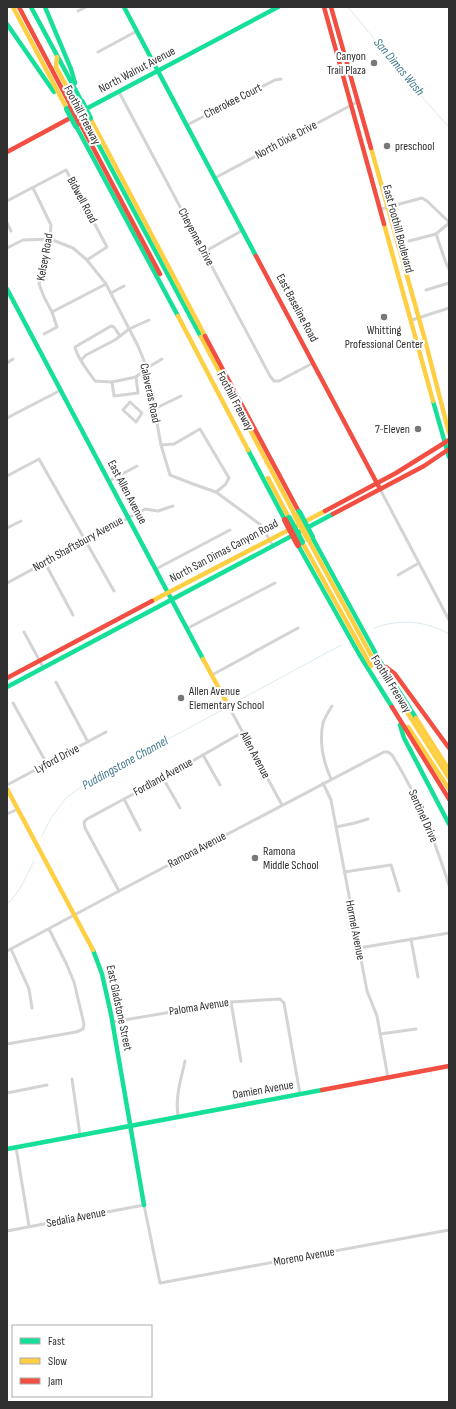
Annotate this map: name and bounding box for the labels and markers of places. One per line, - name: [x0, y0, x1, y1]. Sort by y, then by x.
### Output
- place label: Canyon Trail Plaza: [327, 49, 366, 78]
- marker: Canyon Trail Plaza: [369, 58, 379, 68]
- place label: preschool: [395, 139, 434, 154]
- marker: preschool: [382, 141, 392, 151]
- marker: Whitting Professional Center: [379, 312, 389, 322]
- place label: Whitting Professional Center: [345, 323, 424, 352]
- place label: 7-Eleven: [375, 422, 410, 437]
- marker: 7-Eleven: [413, 424, 423, 434]
- place label: Allen Avenue Elementary School: [188, 684, 264, 713]
- marker: Allen Avenue Elementary School: [176, 693, 186, 703]
- place label: Ramona Middle School: [263, 844, 319, 873]
- marker: Ramona Middle School: [250, 853, 260, 863]

